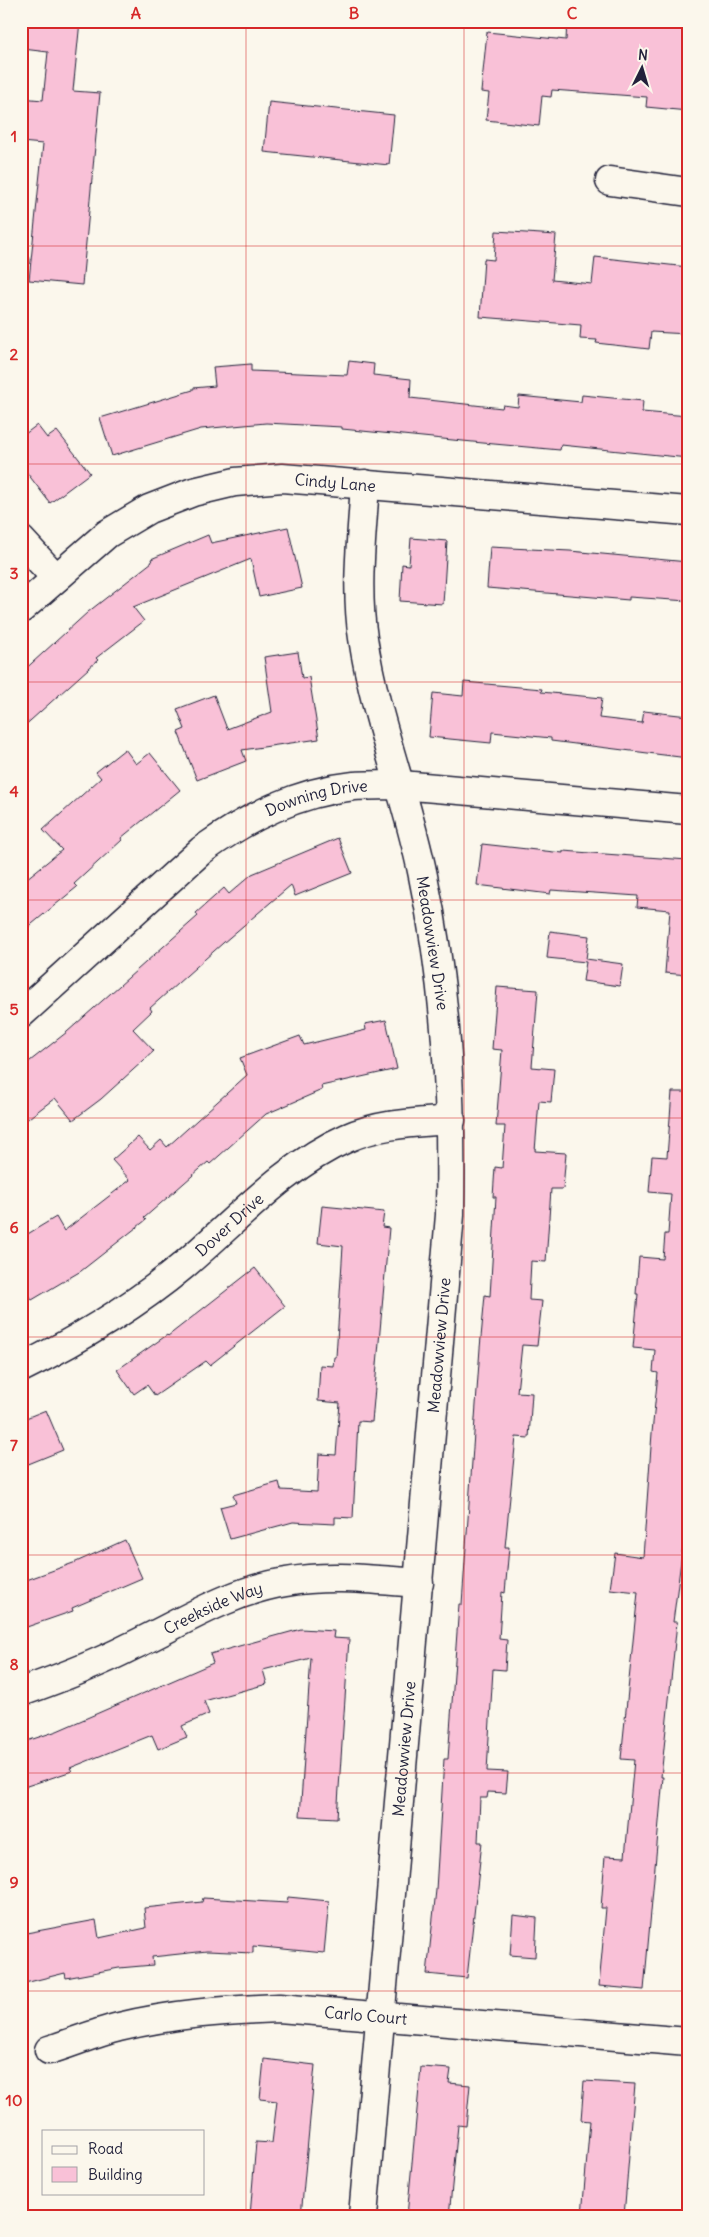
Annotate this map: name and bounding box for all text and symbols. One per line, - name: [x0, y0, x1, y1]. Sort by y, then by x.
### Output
- text: A: [131, 3, 141, 23]
- text: B: [349, 3, 360, 23]
- text: C: [567, 3, 578, 23]
- north arrow: [616, 42, 666, 92]
- text: N: [638, 46, 649, 64]
- text: 1: [11, 126, 17, 146]
- text: 2: [10, 344, 19, 364]
- street label: Cindy Lane: [294, 469, 377, 496]
- text: 3: [9, 563, 19, 583]
- street label: Downing Drive: [262, 775, 368, 820]
- text: 4: [9, 781, 19, 801]
- street label: Meadowview Drive: [413, 874, 453, 1012]
- text: 5: [9, 999, 19, 1019]
- street label: Dover Drive: [191, 1188, 267, 1261]
- text: 6: [9, 1217, 19, 1237]
- street label: Meadowview Drive: [423, 1277, 455, 1414]
- text: 7: [10, 1435, 18, 1455]
- street label: Creekside Way: [160, 1578, 265, 1639]
- text: 8: [9, 1654, 19, 1674]
- street label: Meadowview Drive: [388, 1680, 419, 1817]
- text: 9: [9, 1872, 19, 1892]
- street label: Carlo Court: [323, 2002, 408, 2029]
- text: 10: [6, 2090, 22, 2110]
- legend: [42, 2130, 205, 2194]
- text: Road: [88, 2139, 123, 2158]
- text: Building: [88, 2165, 143, 2184]

